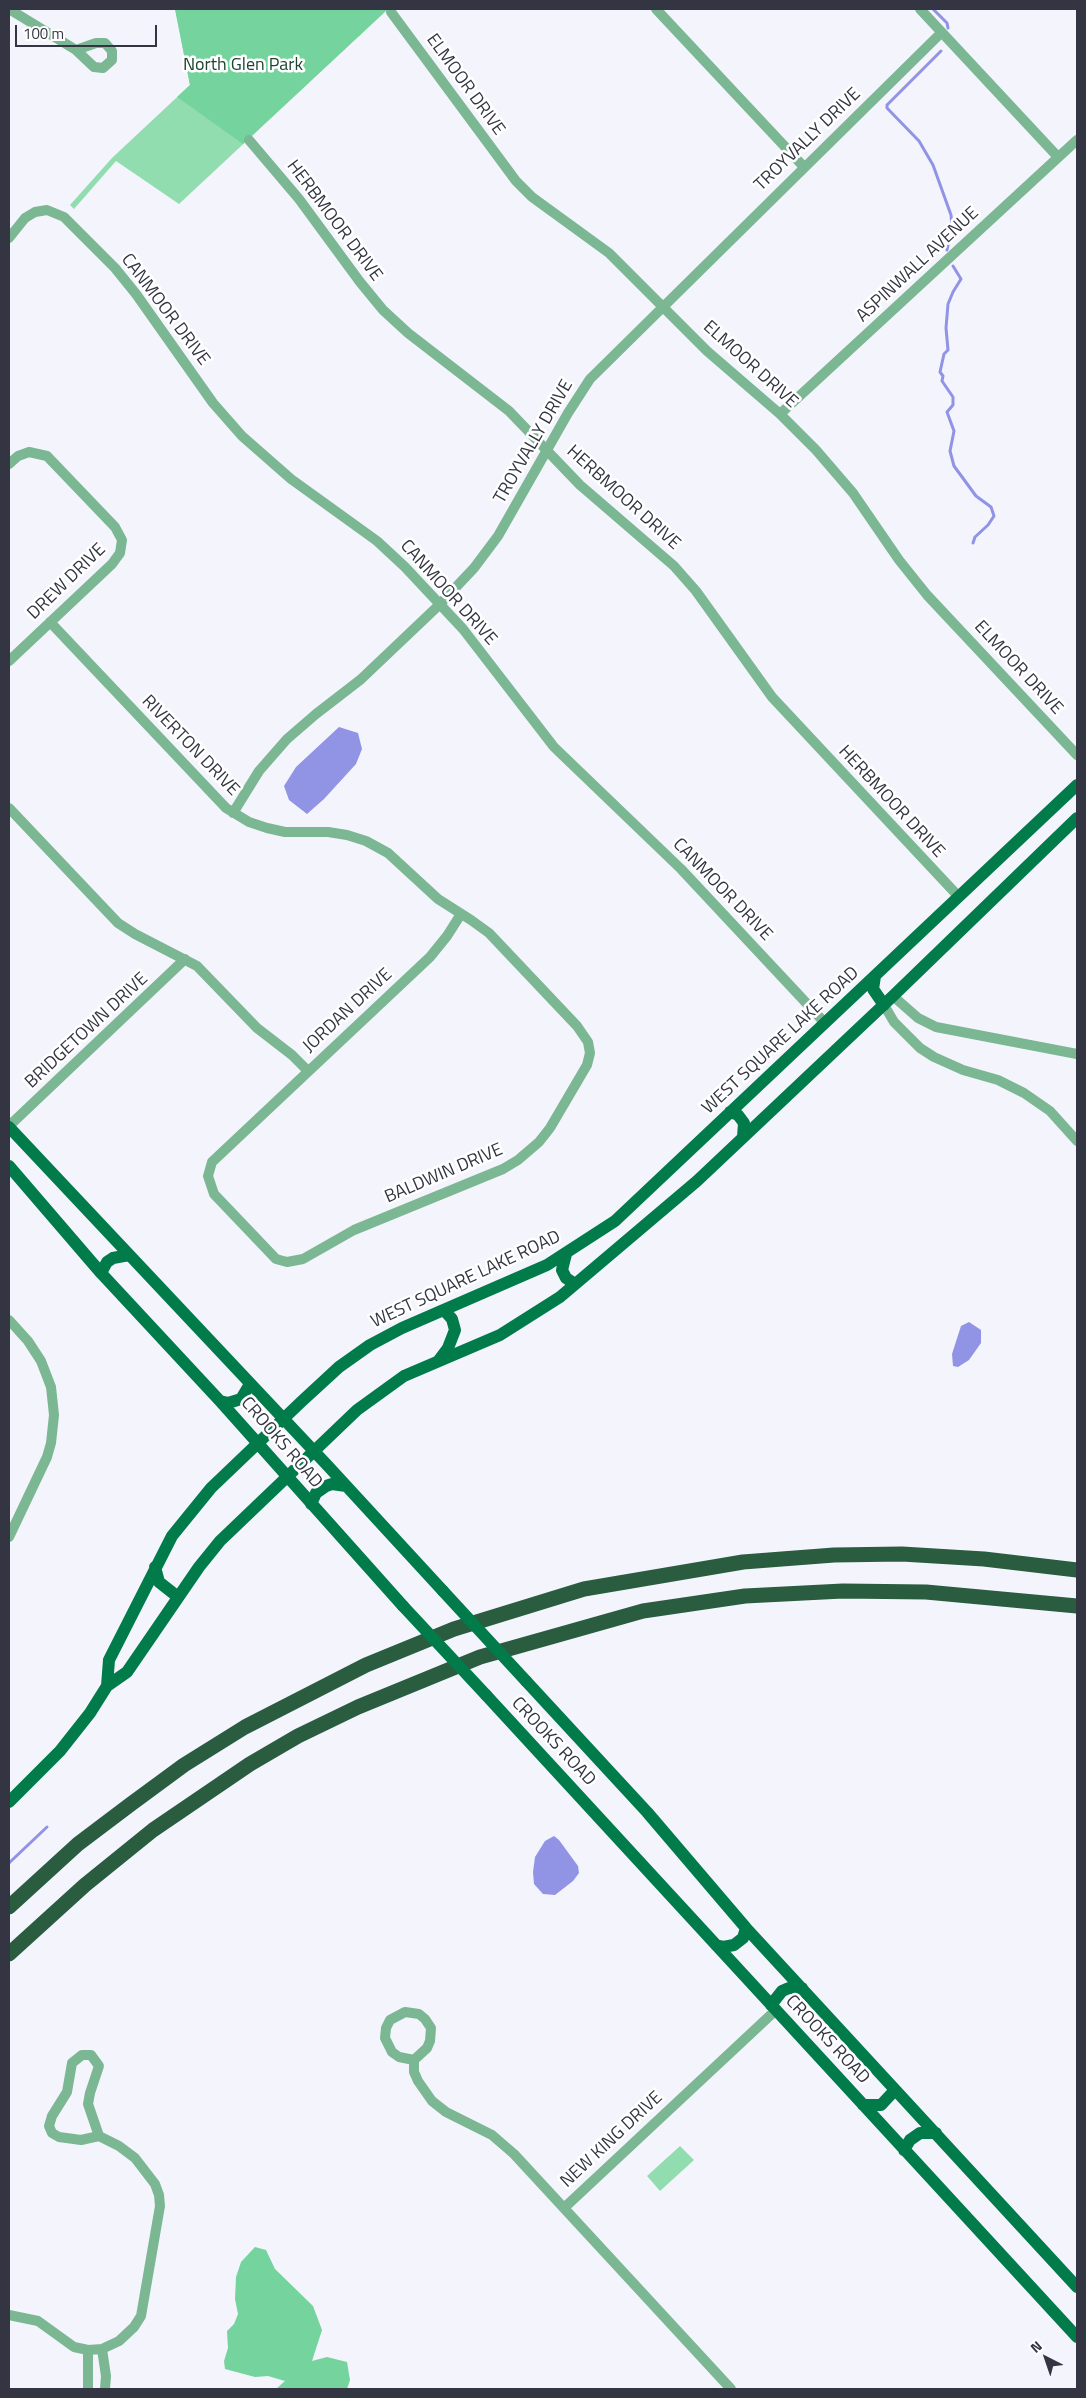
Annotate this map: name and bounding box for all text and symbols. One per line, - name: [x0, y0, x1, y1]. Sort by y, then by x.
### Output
- scale bar: [18, 15, 160, 47]
- text: 100 m: [23, 22, 64, 45]
- street label: ELMOOR DRIVE: [421, 30, 509, 140]
- park label: North Glen Park: [183, 55, 303, 77]
- street label: TROYVALLY DRIVE: [750, 84, 866, 196]
- street label: HERBMOOR DRIVE: [282, 156, 386, 286]
- street label: ASPINWALL AVENUE: [852, 203, 984, 327]
- street label: CANMOOR DRIVE: [116, 250, 214, 370]
- street label: ELMOOR DRIVE: [698, 317, 802, 413]
- street label: TROYVALLY DRIVE: [490, 376, 578, 508]
- street label: HERBMOOR DRIVE: [562, 441, 684, 555]
- street label: CANMOOR DRIVE: [395, 536, 501, 650]
- street label: DREW DRIVE: [23, 539, 111, 625]
- street label: ELMOOR DRIVE: [969, 617, 1067, 719]
- street label: RIVERTON DRIVE: [137, 691, 243, 801]
- street label: HERBMOOR DRIVE: [833, 741, 949, 863]
- street label: CANMOOR DRIVE: [668, 834, 776, 946]
- street label: WEST SQUARE LAKE ROAD: [698, 963, 864, 1119]
- street label: JORDAN DRIVE: [299, 964, 397, 1058]
- street label: BRIDGETOWN DRIVE: [21, 969, 153, 1093]
- street label: BALDWIN DRIVE: [382, 1139, 506, 1209]
- street label: WEST SQUARE LAKE ROAD: [368, 1227, 564, 1333]
- street label: CROOKS ROAD: [236, 1393, 326, 1493]
- street label: CROOKS ROAD: [506, 1693, 600, 1791]
- street label: CROOKS ROAD: [780, 1991, 874, 2089]
- street label: NEW KING DRIVE: [557, 2087, 667, 2193]
- north arrow: [1021, 2333, 1071, 2383]
- text: N: [1025, 2335, 1046, 2357]

